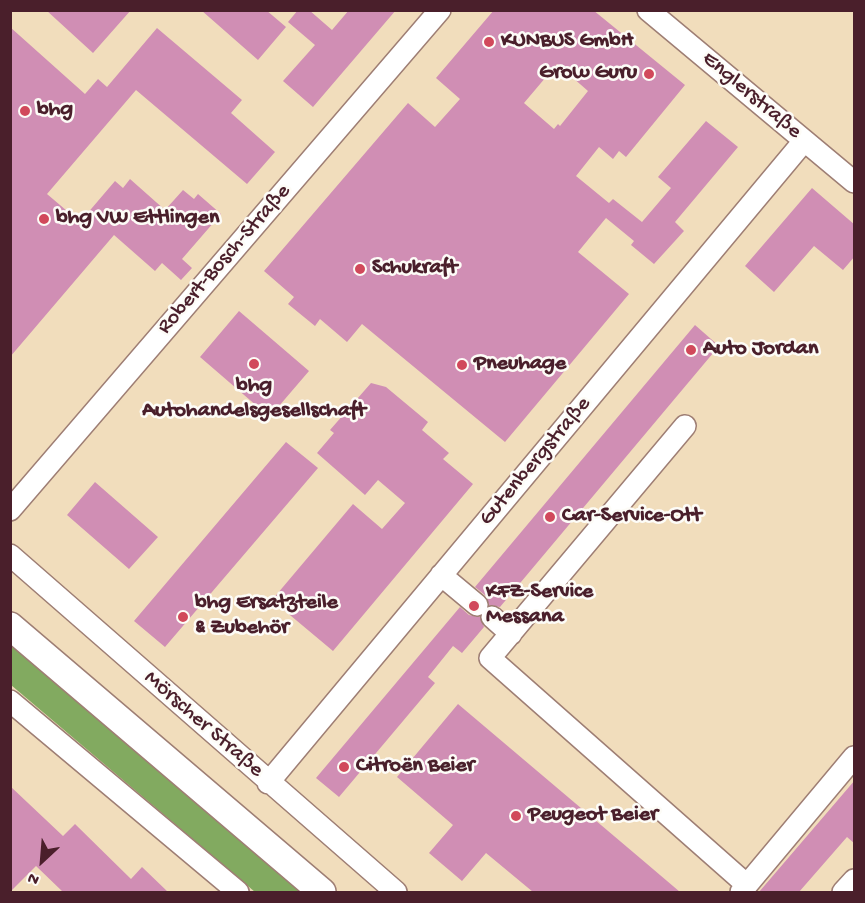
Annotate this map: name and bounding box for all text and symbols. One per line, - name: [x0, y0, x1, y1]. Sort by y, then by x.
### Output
- place label: KUNBUS GmbH: [501, 29, 633, 55]
- marker: KUNBUS GmbH: [482, 35, 496, 49]
- street label: Englerstraße: [696, 47, 806, 145]
- place label: Grow Guru: [539, 61, 637, 87]
- marker: Grow Guru: [642, 67, 656, 81]
- place label: bhg: [37, 98, 73, 124]
- marker: bhg: [18, 104, 32, 118]
- street label: Robert-Bosch-Straße: [153, 179, 297, 341]
- place label: bhg VW Ettlingen: [56, 206, 219, 232]
- marker: bhg VW Ettlingen: [37, 212, 51, 226]
- place label: Schukraft: [372, 256, 457, 282]
- marker: Schukraft: [353, 262, 367, 276]
- place label: Auto Jordan: [703, 337, 818, 363]
- marker: Auto Jordan: [684, 343, 698, 357]
- place label: Pneuhage: [474, 352, 566, 378]
- marker: bhg Autohandelsgesellschaft: [247, 357, 261, 371]
- marker: Pneuhage: [455, 358, 469, 372]
- place label: bhg Autohandelsgesellschaft: [142, 374, 366, 426]
- street label: Gutenbergstraße: [474, 392, 598, 532]
- place label: Car-Service-Ott: [562, 504, 702, 530]
- marker: Car-Service-Ott: [543, 510, 557, 524]
- place label: KFZ-Service Messana: [486, 580, 593, 632]
- place label: bhg Ersatzteile & Zubehör: [195, 591, 338, 642]
- marker: KFZ-Service Messana: [467, 599, 481, 613]
- marker: bhg Ersatzteile & Zubehör: [176, 610, 190, 624]
- street label: Mörscher Straße: [138, 666, 268, 784]
- place label: Citroën Beier: [356, 754, 474, 780]
- marker: Citroën Beier: [337, 760, 351, 774]
- place label: Peugeot Beier: [528, 803, 658, 829]
- marker: Peugeot Beier: [509, 809, 523, 823]
- north arrow: [12, 831, 72, 891]
- text: N: [25, 867, 43, 888]

